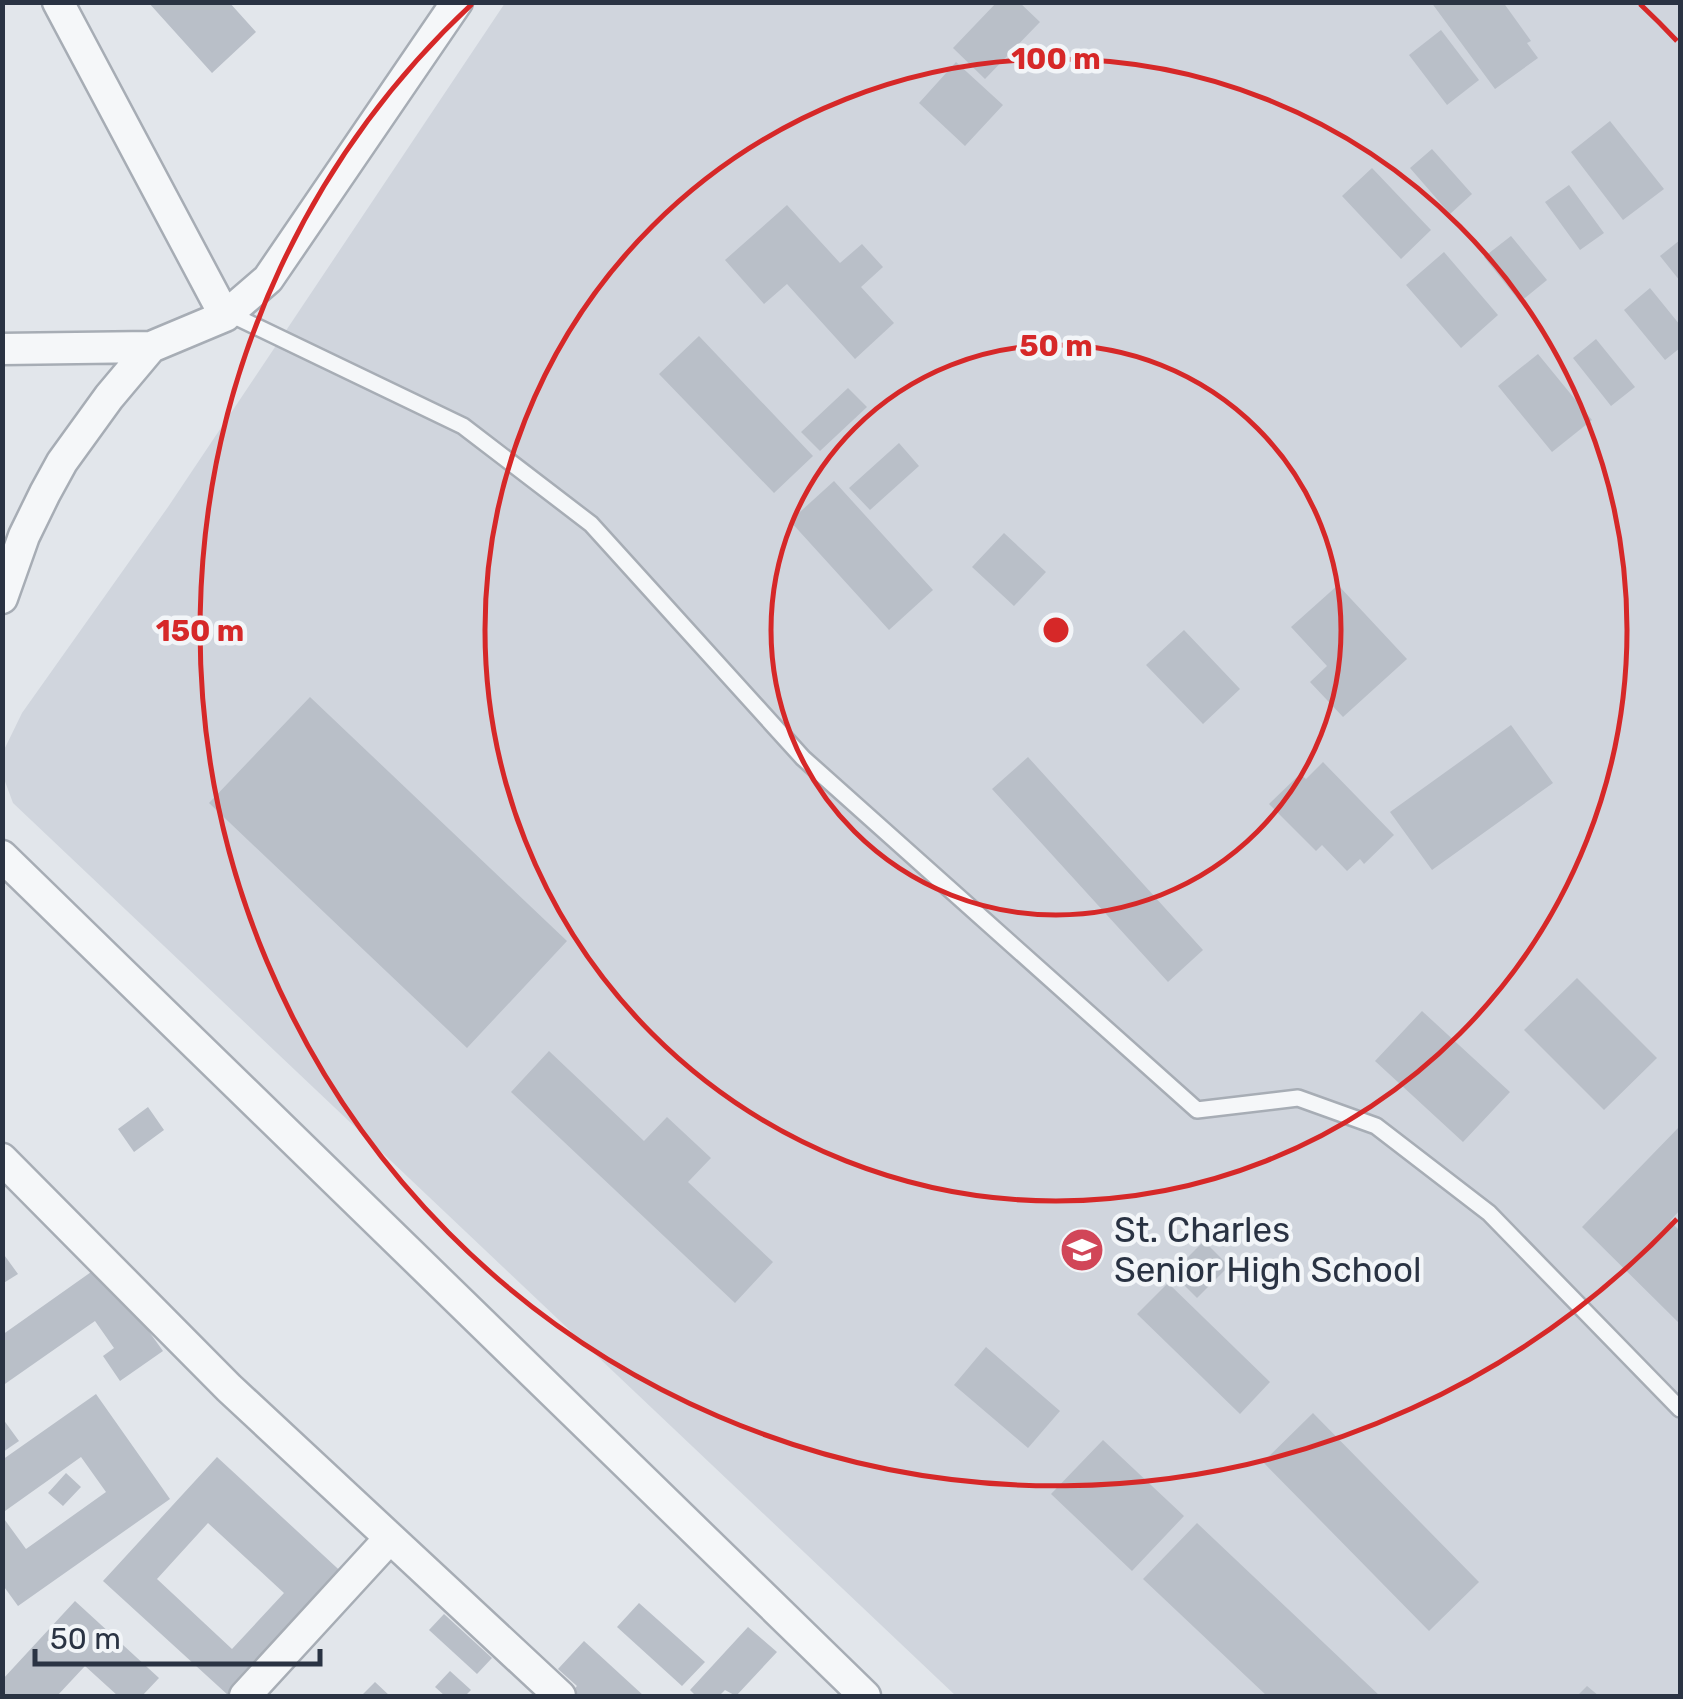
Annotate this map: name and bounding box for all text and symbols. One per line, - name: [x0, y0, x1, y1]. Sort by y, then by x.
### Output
- text: 100 m: [1011, 41, 1101, 77]
- text: 50 m: [1019, 328, 1093, 364]
- centre of rings: [1038, 612, 1074, 648]
- text: 150 m: [156, 613, 244, 649]
- place label: St. Charles Senior High School: [1114, 1209, 1422, 1291]
- school or university icon: St. Charles Senior High School: [1059, 1227, 1105, 1273]
- scale bar: [35, 1604, 320, 1666]
- text: 50 m: [50, 1621, 121, 1657]

